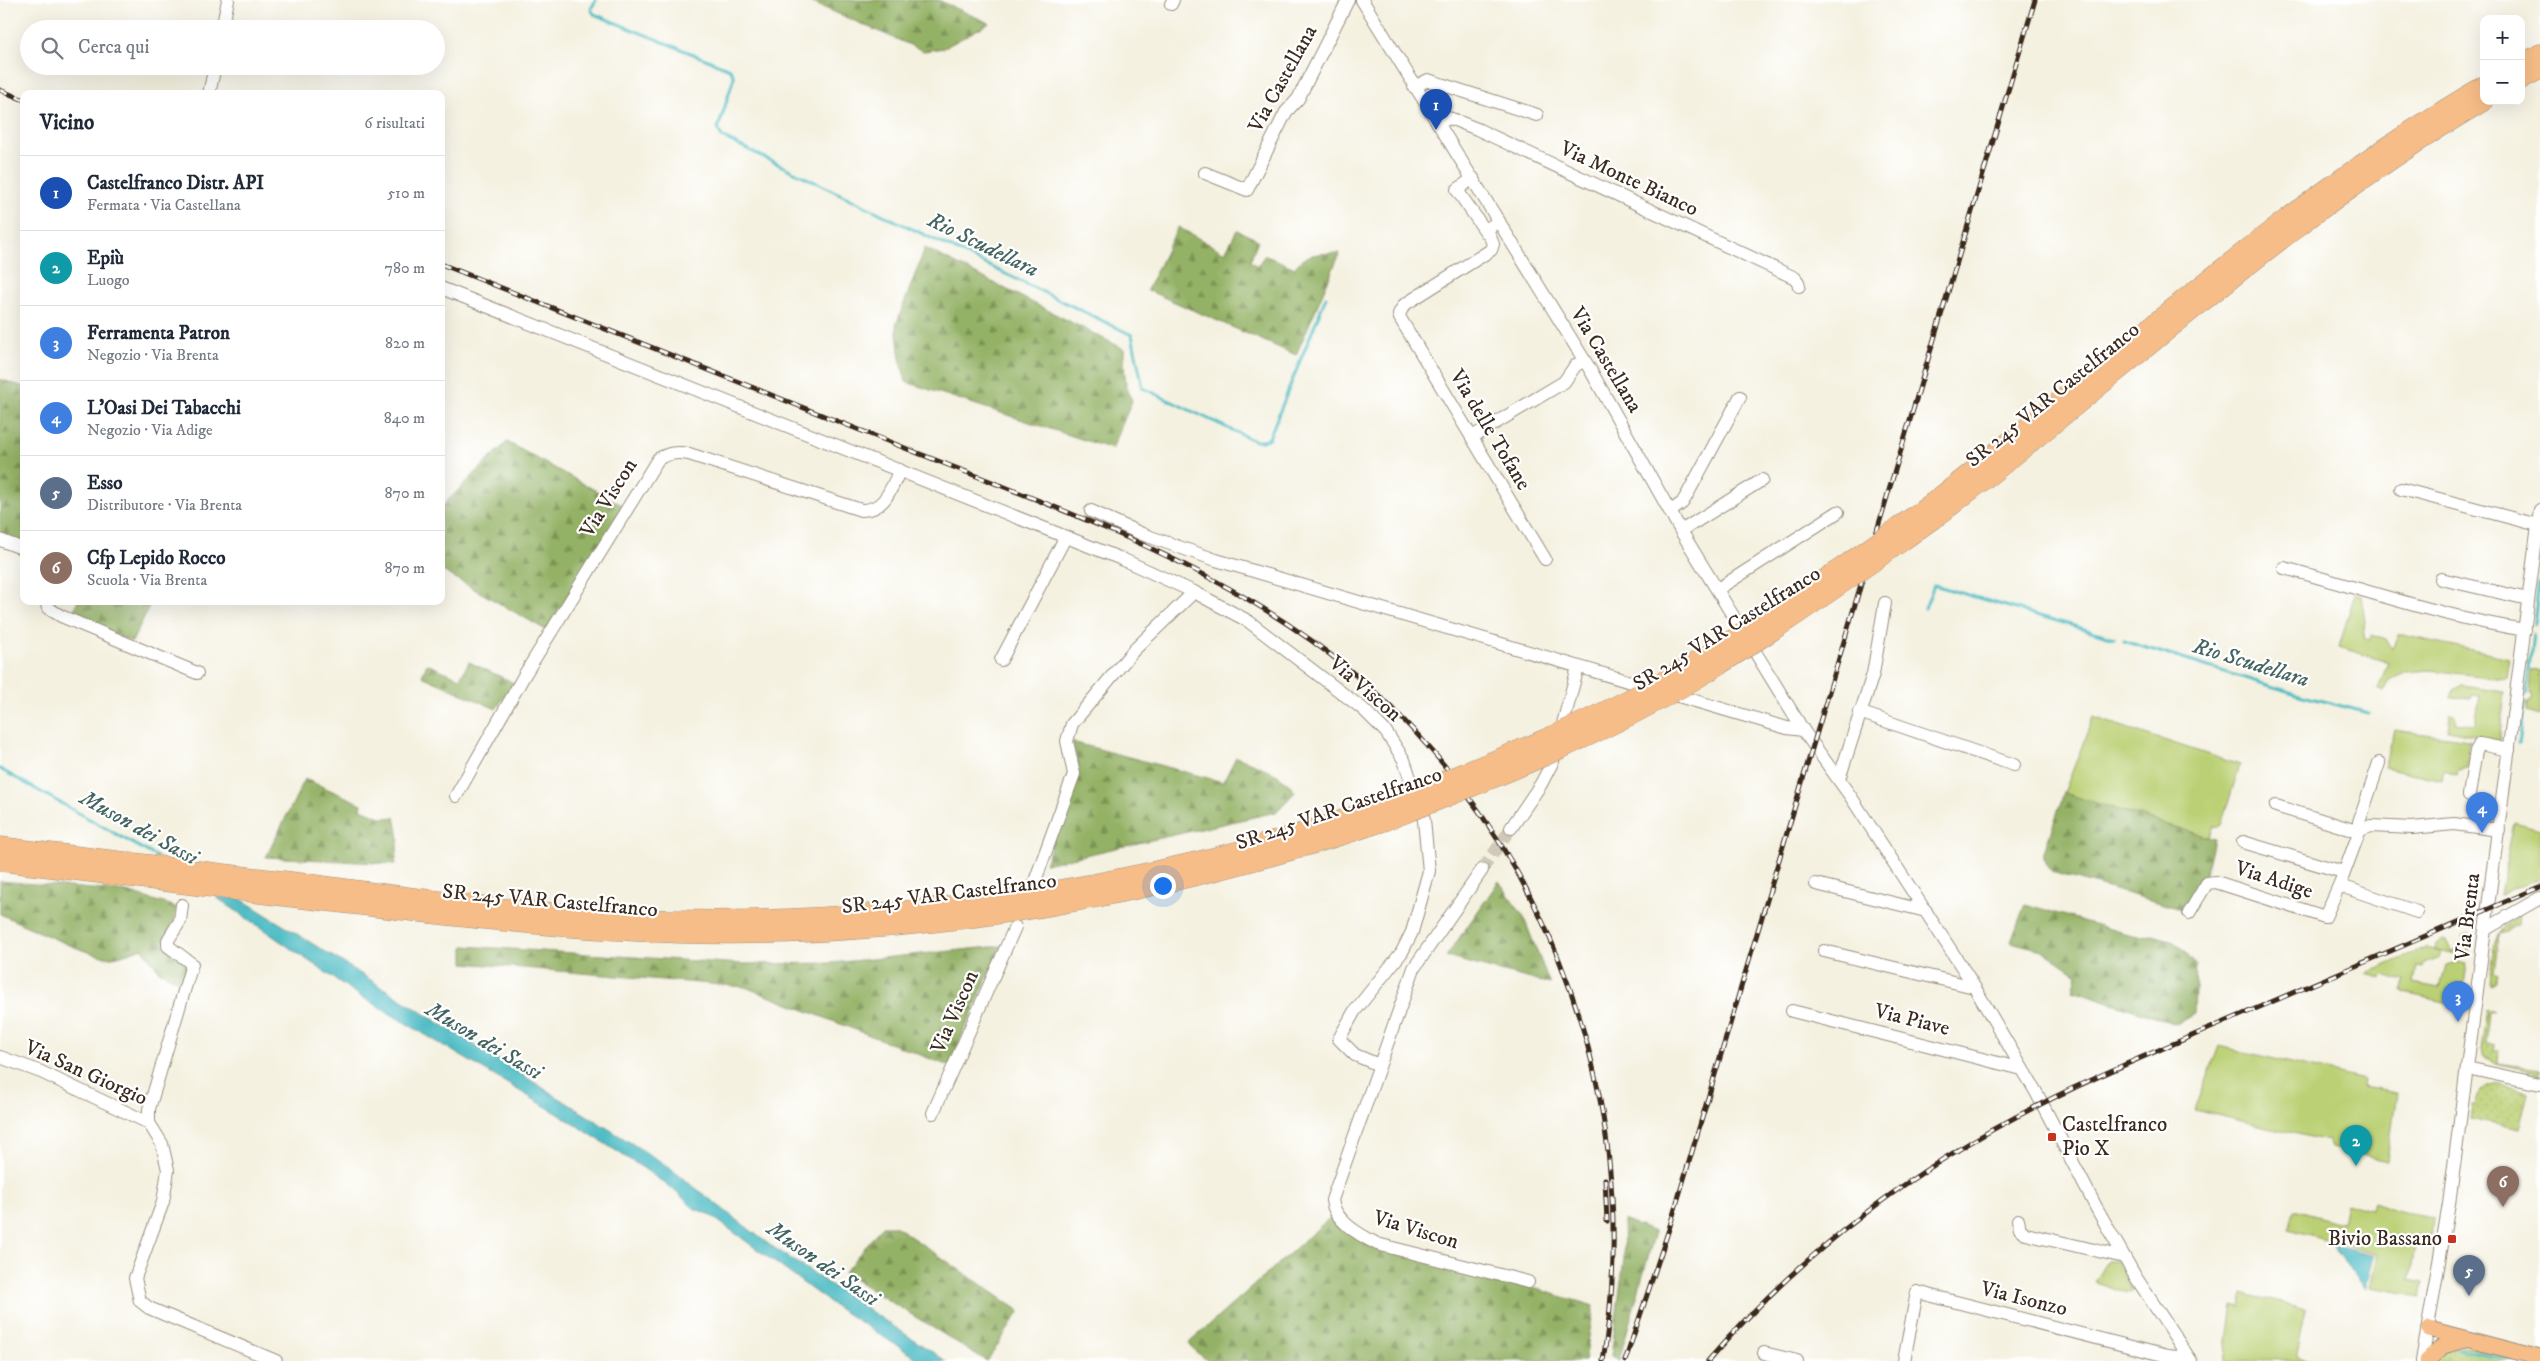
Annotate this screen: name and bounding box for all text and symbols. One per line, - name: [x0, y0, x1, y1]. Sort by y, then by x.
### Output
- map controls: [2480, 15, 2525, 105]
- button: +: [2480, 15, 2525, 60]
- search box: [20, 20, 445, 75]
- street label: Via Castellana: [1242, 21, 1323, 138]
- icon: search: [38, 34, 66, 62]
- text: Cerca qui: [78, 36, 149, 59]
- button: −: [2480, 60, 2525, 105]
- pin: 1: [1420, 89, 1452, 130]
- text: Vicino: [40, 110, 94, 136]
- text: 6 risultati: [364, 113, 425, 133]
- street label: Via Monte Bianco: [1555, 135, 1702, 222]
- text: Castelfranco Distr. API: [87, 172, 264, 195]
- text: 1: [53, 183, 59, 203]
- text: 510 m: [387, 183, 425, 203]
- text: Fermata · Via Castellana: [87, 195, 241, 215]
- water label: Rio Scudellara: [922, 206, 1043, 283]
- text: Epiù: [87, 247, 124, 270]
- text: 2: [52, 258, 60, 278]
- text: 780 m: [385, 258, 425, 278]
- text: Luogo: [87, 270, 130, 290]
- street label: Via Castellana: [1564, 302, 1648, 418]
- street label: SR 245 VAR Castelfranco: [1961, 317, 2145, 473]
- text: Ferramenta Patron: [87, 322, 230, 345]
- text: 3: [53, 333, 59, 353]
- text: 820 m: [385, 333, 425, 353]
- text: Negozio · Via Brenta: [87, 345, 219, 365]
- street label: Via delle Tofane: [1443, 364, 1536, 495]
- text: L'Oasi Dei Tabacchi: [87, 397, 241, 420]
- text: 4: [51, 408, 61, 428]
- text: 840 m: [384, 408, 425, 428]
- text: Negozio · Via Adige: [87, 420, 213, 440]
- street label: Via Viscon: [574, 454, 643, 543]
- text: Esso: [87, 472, 122, 495]
- text: 5: [52, 483, 60, 503]
- text: 870 m: [385, 483, 425, 503]
- text: Distributore · Via Brenta: [87, 495, 242, 515]
- text: Cfp Lepido Rocco: [87, 547, 225, 570]
- text: 6: [52, 558, 60, 578]
- text: 870 m: [385, 558, 425, 578]
- street label: SR 245 VAR Castelfranco: [1628, 561, 1826, 697]
- text: Scuola · Via Brenta: [87, 570, 207, 590]
- water label: Rio Scudellara: [2189, 632, 2312, 693]
- street label: Via Viscon: [1323, 650, 1407, 728]
- street label: SR 245 VAR Castelfranco: [1233, 762, 1445, 856]
- water label: Muson dei Sassi: [74, 784, 204, 872]
- pin: 4: [2466, 792, 2498, 833]
- street label: Via Adige: [2231, 855, 2316, 905]
- street label: SR 245 VAR Castelfranco: [840, 868, 1058, 920]
- street label: Via Brenta: [2450, 872, 2486, 963]
- your location: [1150, 873, 1176, 899]
- street label: SR 245 VAR Castelfranco: [441, 879, 659, 923]
- street label: Via Viscon: [925, 967, 985, 1058]
- pin: 3: [2442, 981, 2474, 1022]
- water label: Muson dei Sassi: [419, 995, 548, 1087]
- street label: Via Piave: [1871, 998, 1952, 1042]
- street label: Via San Giorgio: [20, 1034, 151, 1112]
- place label: Castelfranco Pio X: [2062, 1112, 2167, 1162]
- pin: 2: [2340, 1125, 2372, 1166]
- marker: Castelfranco Pio X: [2046, 1131, 2058, 1143]
- pin: 6: [2487, 1166, 2519, 1207]
- street label: Via Viscon: [1369, 1204, 1462, 1255]
- water label: Muson dei Sassi: [760, 1214, 885, 1313]
- place label: Bivio Bassano: [2328, 1226, 2442, 1252]
- marker: Bivio Bassano: [2446, 1233, 2458, 1245]
- pin: 5: [2453, 1255, 2485, 1296]
- street label: Via Isonzo: [1977, 1275, 2070, 1322]

